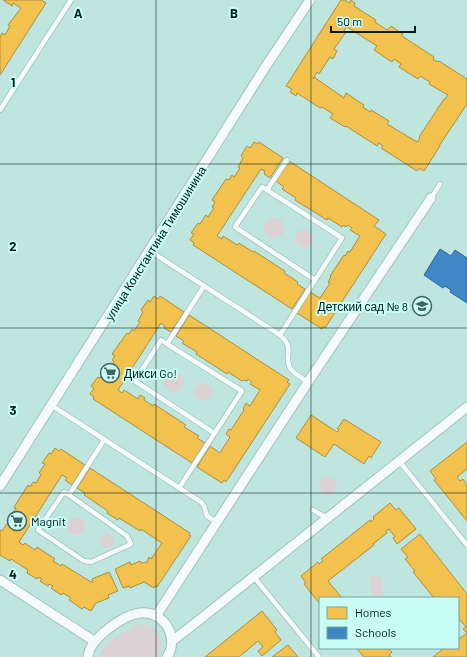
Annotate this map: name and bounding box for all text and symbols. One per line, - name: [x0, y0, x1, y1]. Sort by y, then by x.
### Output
- text: A: [74, 5, 83, 21]
- text: B: [230, 5, 238, 21]
- scale bar: [331, 8, 415, 34]
- text: 50 m: [337, 14, 362, 28]
- text: 1: [11, 74, 15, 90]
- street label: улица Константина Тимошинина: [101, 163, 210, 323]
- text: 2: [9, 238, 17, 254]
- school or university icon: Детский сад № 8: [411, 295, 433, 317]
- place label: Детский сад № 8: [318, 299, 408, 314]
- supermarket icon: Дикси Go!: [99, 362, 121, 384]
- place label: Дикси Go!: [124, 366, 177, 381]
- text: 3: [9, 402, 17, 418]
- supermarket icon: Magnit: [6, 510, 28, 532]
- place label: Magnit: [31, 514, 66, 528]
- text: 4: [9, 566, 17, 582]
- legend: [319, 597, 459, 649]
- text: Homes: [355, 605, 392, 619]
- text: Schools: [355, 625, 396, 639]

